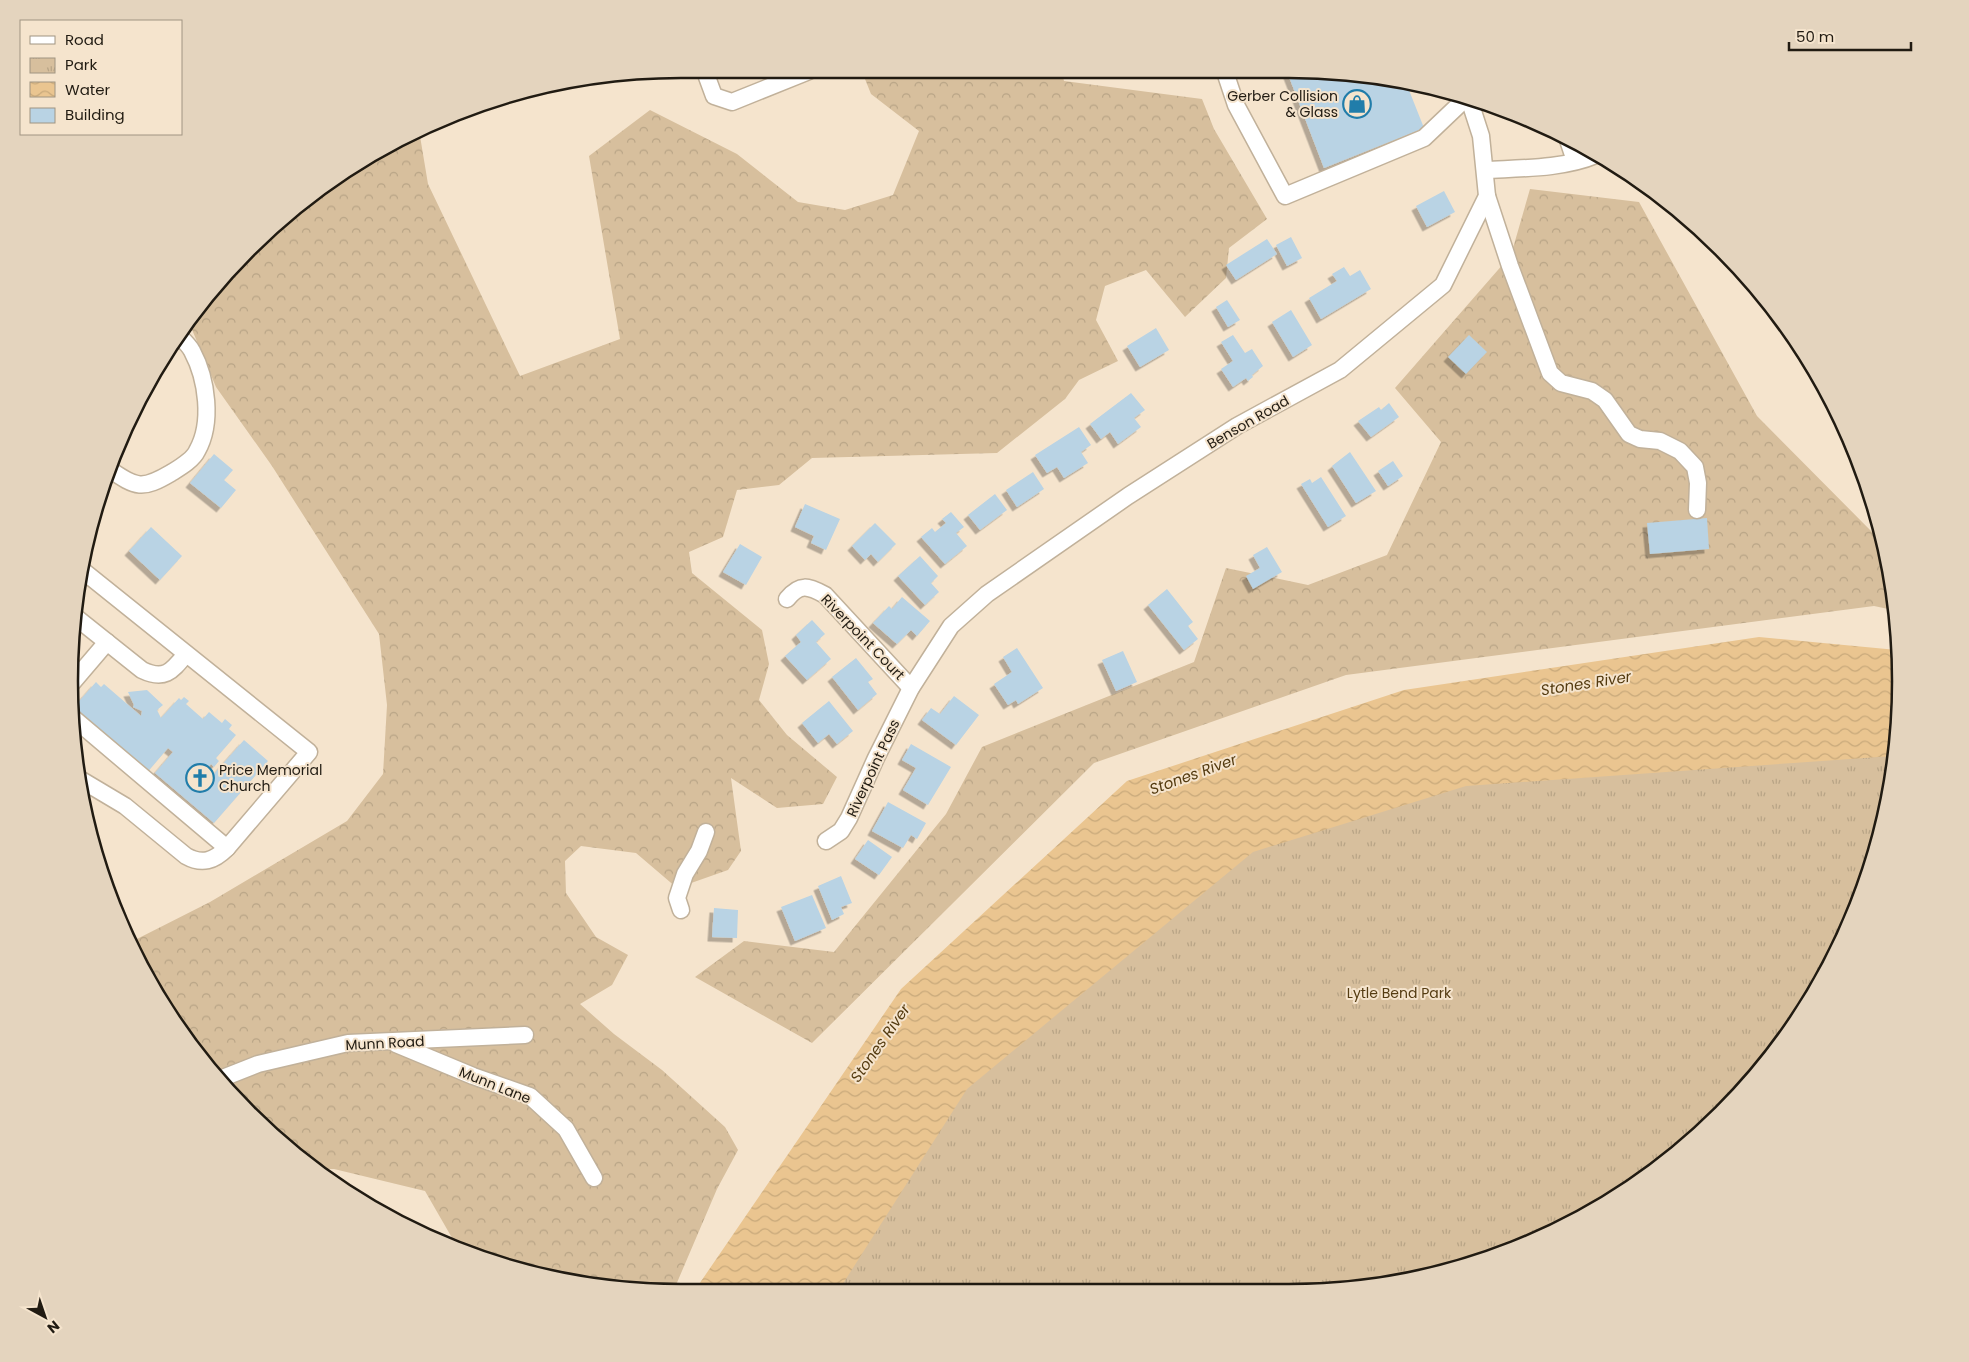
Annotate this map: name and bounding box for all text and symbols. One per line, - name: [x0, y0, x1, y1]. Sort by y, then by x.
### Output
- legend: [20, 20, 182, 135]
- scale bar: [1789, 20, 1912, 52]
- text: 50 m: [1796, 26, 1834, 47]
- text: Road: [65, 29, 104, 50]
- text: Park: [65, 54, 97, 75]
- text: Water: [65, 79, 111, 100]
- place label: Gerber Collision & Glass: [1227, 86, 1338, 122]
- shop icon: Gerber Collision & Glass: [1342, 89, 1372, 119]
- text: Building: [65, 104, 125, 125]
- street label: Benson Road: [1203, 390, 1293, 454]
- street label: Riverpoint Court: [817, 590, 909, 684]
- water label: Stones River: [1539, 665, 1633, 700]
- street label: Riverpoint Pass: [842, 716, 904, 820]
- water label: Stones River: [1147, 748, 1240, 799]
- place label: Price Memorial Church: [219, 760, 322, 796]
- church icon: Price Memorial Church: [185, 763, 215, 793]
- park label: Lytle Bend Park: [1347, 983, 1452, 1003]
- water label: Stones River: [845, 999, 915, 1086]
- street label: Munn Road: [345, 1031, 425, 1055]
- street label: Munn Lane: [456, 1062, 534, 1109]
- north arrow: [20, 1292, 70, 1342]
- text: N: [43, 1316, 64, 1338]

